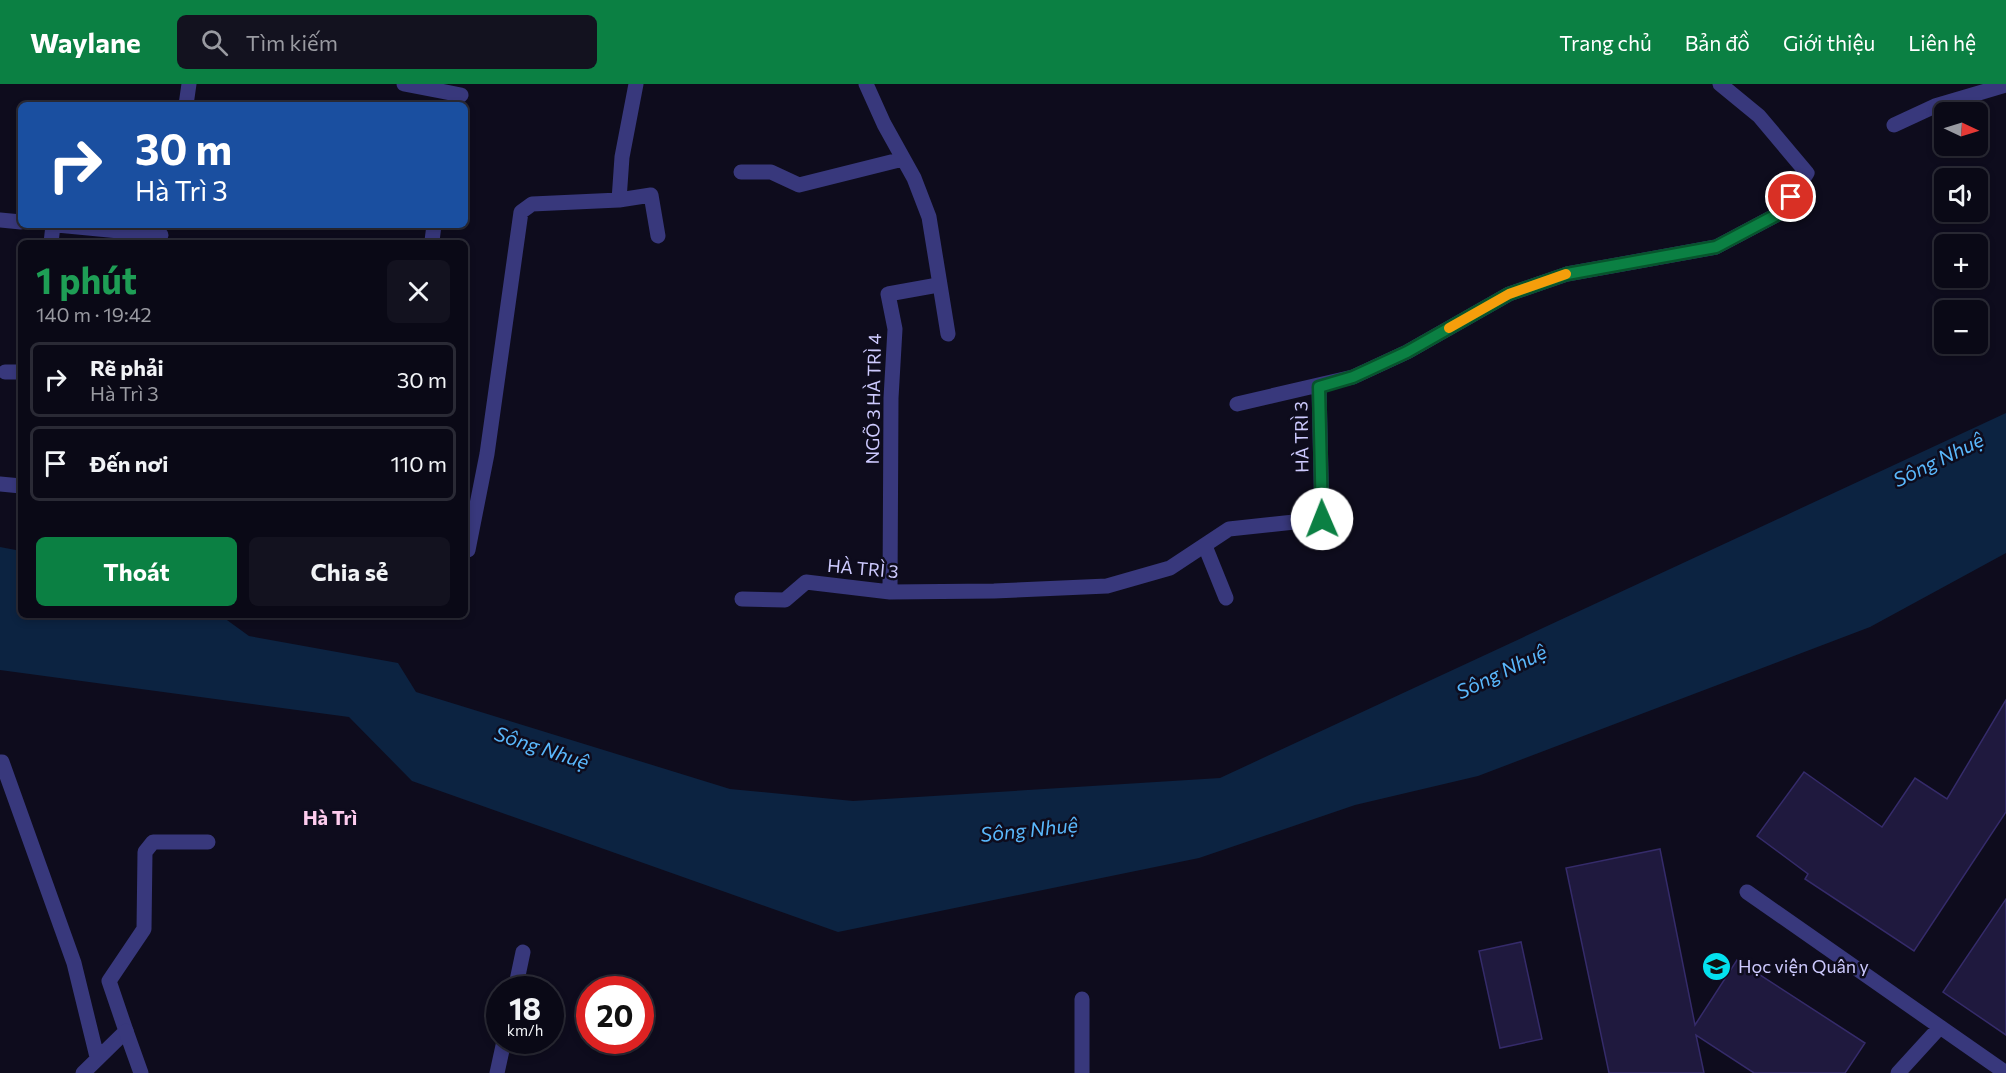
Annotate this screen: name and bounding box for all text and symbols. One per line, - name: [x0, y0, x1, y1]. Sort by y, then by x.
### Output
- search box: [177, 15, 597, 69]
- text: Waylane: [30, 25, 141, 59]
- icon: search: [198, 26, 231, 59]
- text: Tìm kiếm: [246, 29, 338, 56]
- text: Trang chủ: [1559, 30, 1652, 55]
- text: Bản đồ: [1685, 30, 1750, 55]
- text: Giới thiệu: [1783, 30, 1875, 55]
- text: Liên hệ: [1908, 30, 1976, 55]
- north arrow: [1934, 102, 1988, 156]
- map controls: [1934, 102, 1988, 354]
- text: 30 m: [135, 122, 232, 174]
- icon: right: [36, 126, 114, 204]
- button: sound: [1934, 168, 1988, 222]
- pin: [1765, 171, 1816, 222]
- text: Hà Trì 3: [135, 174, 228, 207]
- icon: arrive: [1774, 180, 1807, 213]
- button: +: [1934, 234, 1988, 288]
- text: 1 phút: [36, 257, 137, 301]
- button: close: [387, 260, 450, 323]
- button: −: [1934, 300, 1988, 354]
- text: 140 m · 19:42: [36, 302, 151, 326]
- street label: NGÕ 3 HÀ TRÌ 4: [861, 333, 885, 465]
- text: Rẽ phải: [90, 354, 164, 381]
- icon: right: [39, 363, 72, 396]
- text: 30 m: [397, 366, 447, 393]
- text: Hà Trì 3: [90, 381, 159, 405]
- street label: HÀ TRÌ 3: [1289, 401, 1313, 473]
- water label: Sông Nhuệ: [1889, 427, 1988, 491]
- icon: arrive: [39, 447, 72, 480]
- text: Đến nơi: [90, 450, 168, 477]
- text: 110 m: [390, 450, 447, 477]
- position arrow: [1290, 487, 1354, 551]
- button: Thoát: [36, 537, 237, 606]
- button: Chia sẻ: [249, 537, 450, 606]
- street label: HÀ TRÌ 3: [826, 554, 900, 582]
- water label: Sông Nhuệ: [1452, 639, 1551, 703]
- water label: Sông Nhuệ: [492, 720, 593, 774]
- district label: Hà Trì: [303, 805, 357, 829]
- water label: Sông Nhuệ: [979, 812, 1079, 846]
- school or university icon: Học viện Quân y: [1701, 950, 1733, 982]
- place label: Học viện Quân y: [1738, 955, 1869, 977]
- speed limit sign: 20: [576, 976, 654, 1054]
- text: 18: [509, 989, 541, 1026]
- text: km/h: [507, 1021, 543, 1039]

